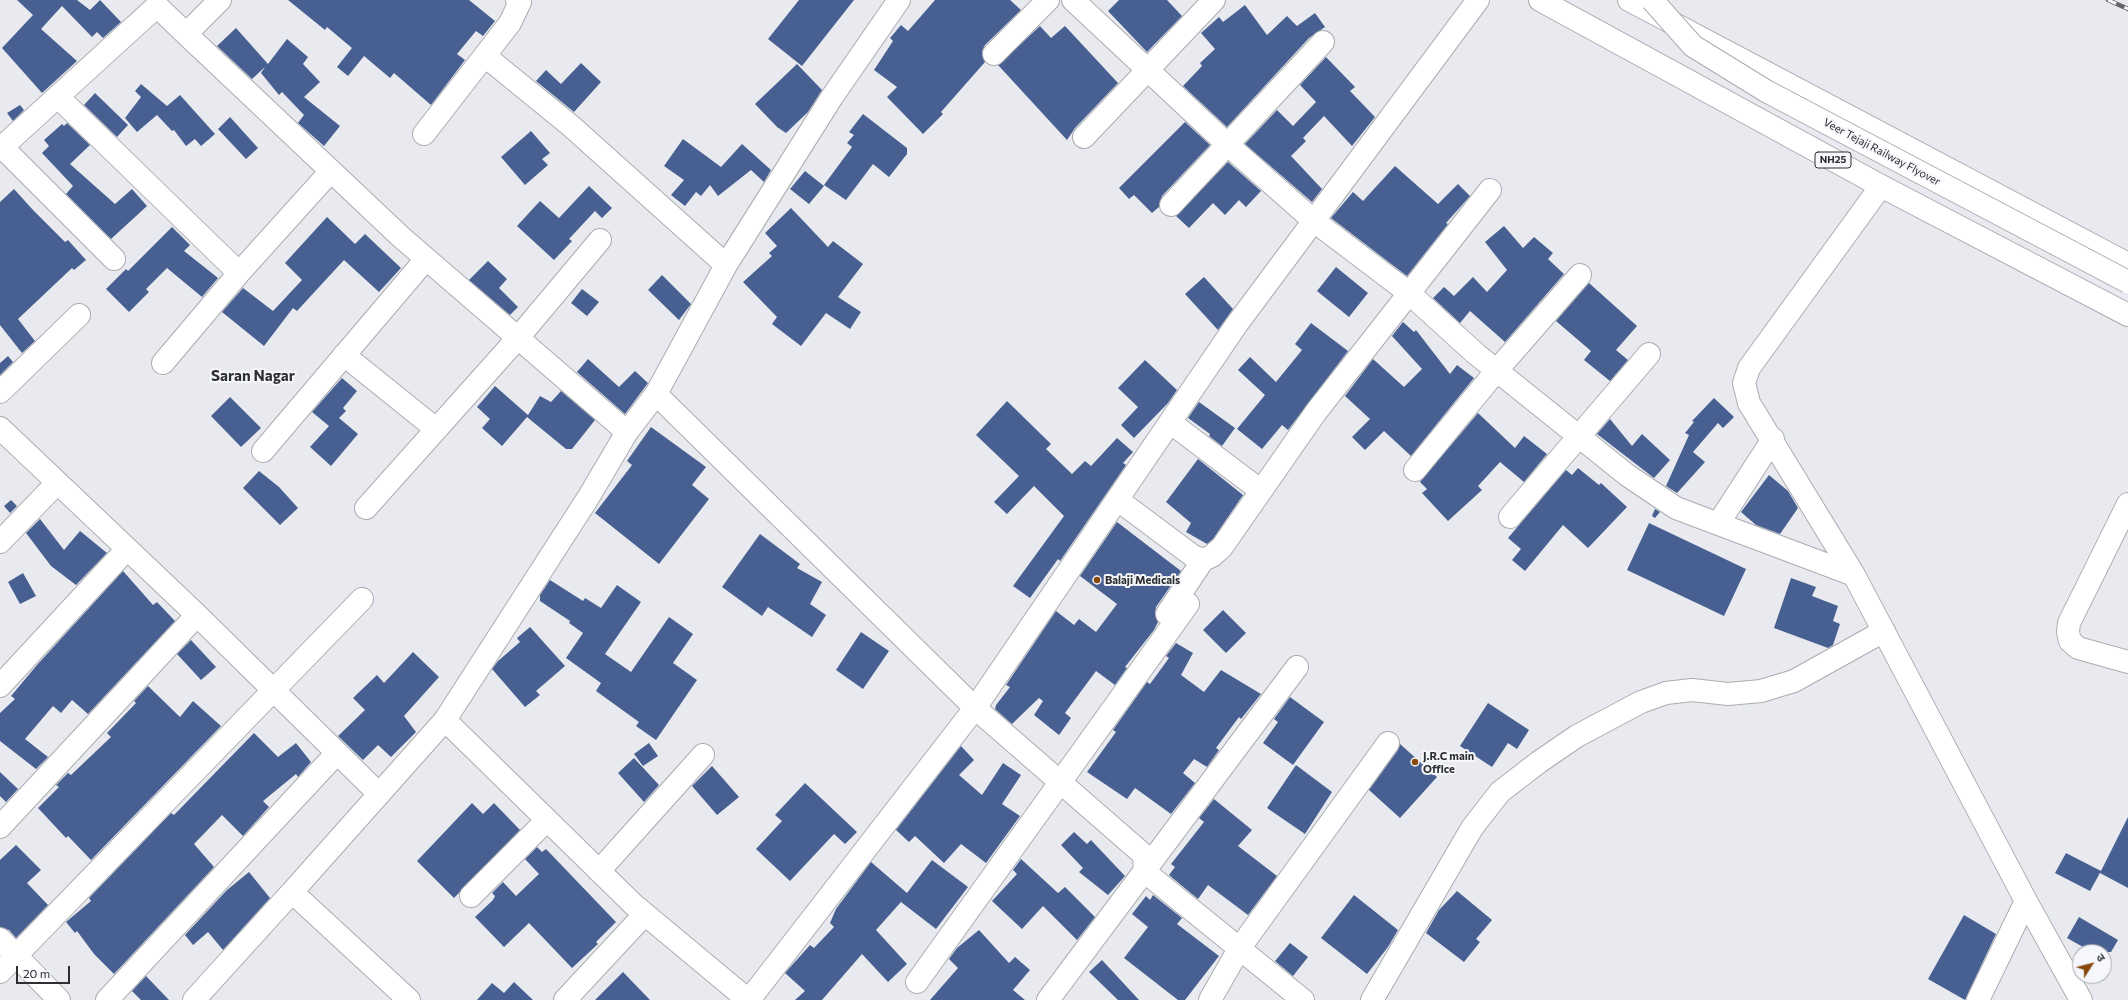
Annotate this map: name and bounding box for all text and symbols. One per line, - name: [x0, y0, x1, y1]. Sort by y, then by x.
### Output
- street label: Veer Tejaji Railway Flyover: [1821, 116, 1943, 188]
- road number: NH25: [1815, 152, 1851, 168]
- district label: Saran Nagar: [211, 367, 295, 385]
- place label: Balaji Medicals: [1105, 573, 1180, 587]
- marker: Balaji Medicals: [1092, 575, 1102, 585]
- place label: J.R.C main Office: [1423, 749, 1474, 775]
- marker: J.R.C main Office: [1410, 757, 1420, 767]
- north arrow: [2072, 944, 2112, 984]
- text: उ: [2094, 951, 2108, 964]
- scale bar: [18, 958, 72, 984]
- text: 20 m: [23, 966, 50, 980]

